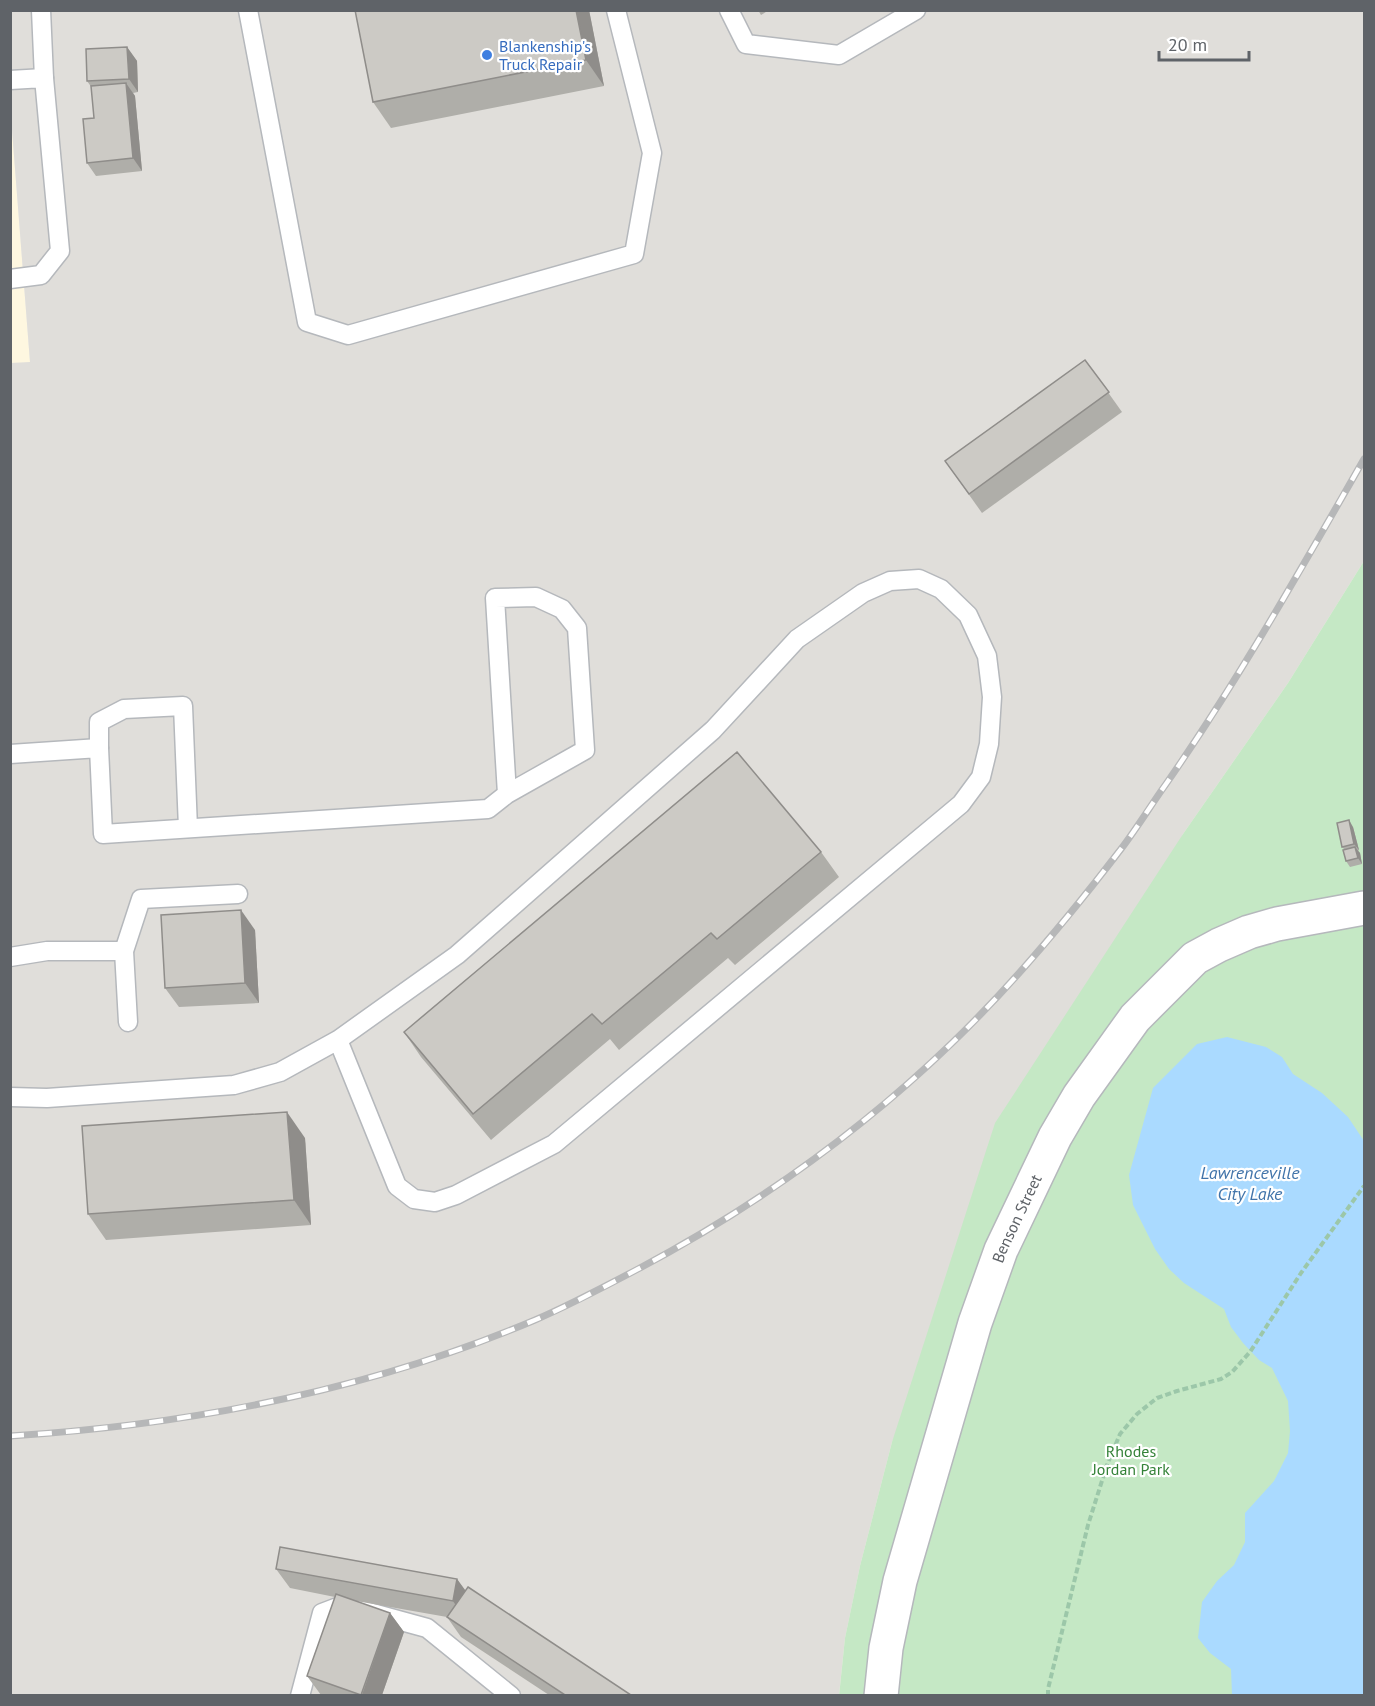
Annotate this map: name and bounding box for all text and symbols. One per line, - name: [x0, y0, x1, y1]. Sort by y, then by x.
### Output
- scale bar: [1159, 24, 1249, 62]
- text: 20 m: [1168, 33, 1207, 56]
- place label: Blankenship's Truck Repair: [499, 36, 591, 74]
- marker: Blankenship's Truck Repair: [480, 48, 494, 62]
- water label: Lawrenceville City Lake: [1200, 1161, 1300, 1205]
- street label: Benson Street: [987, 1170, 1046, 1265]
- park label: Rhodes Jordan Park: [1091, 1441, 1170, 1479]

